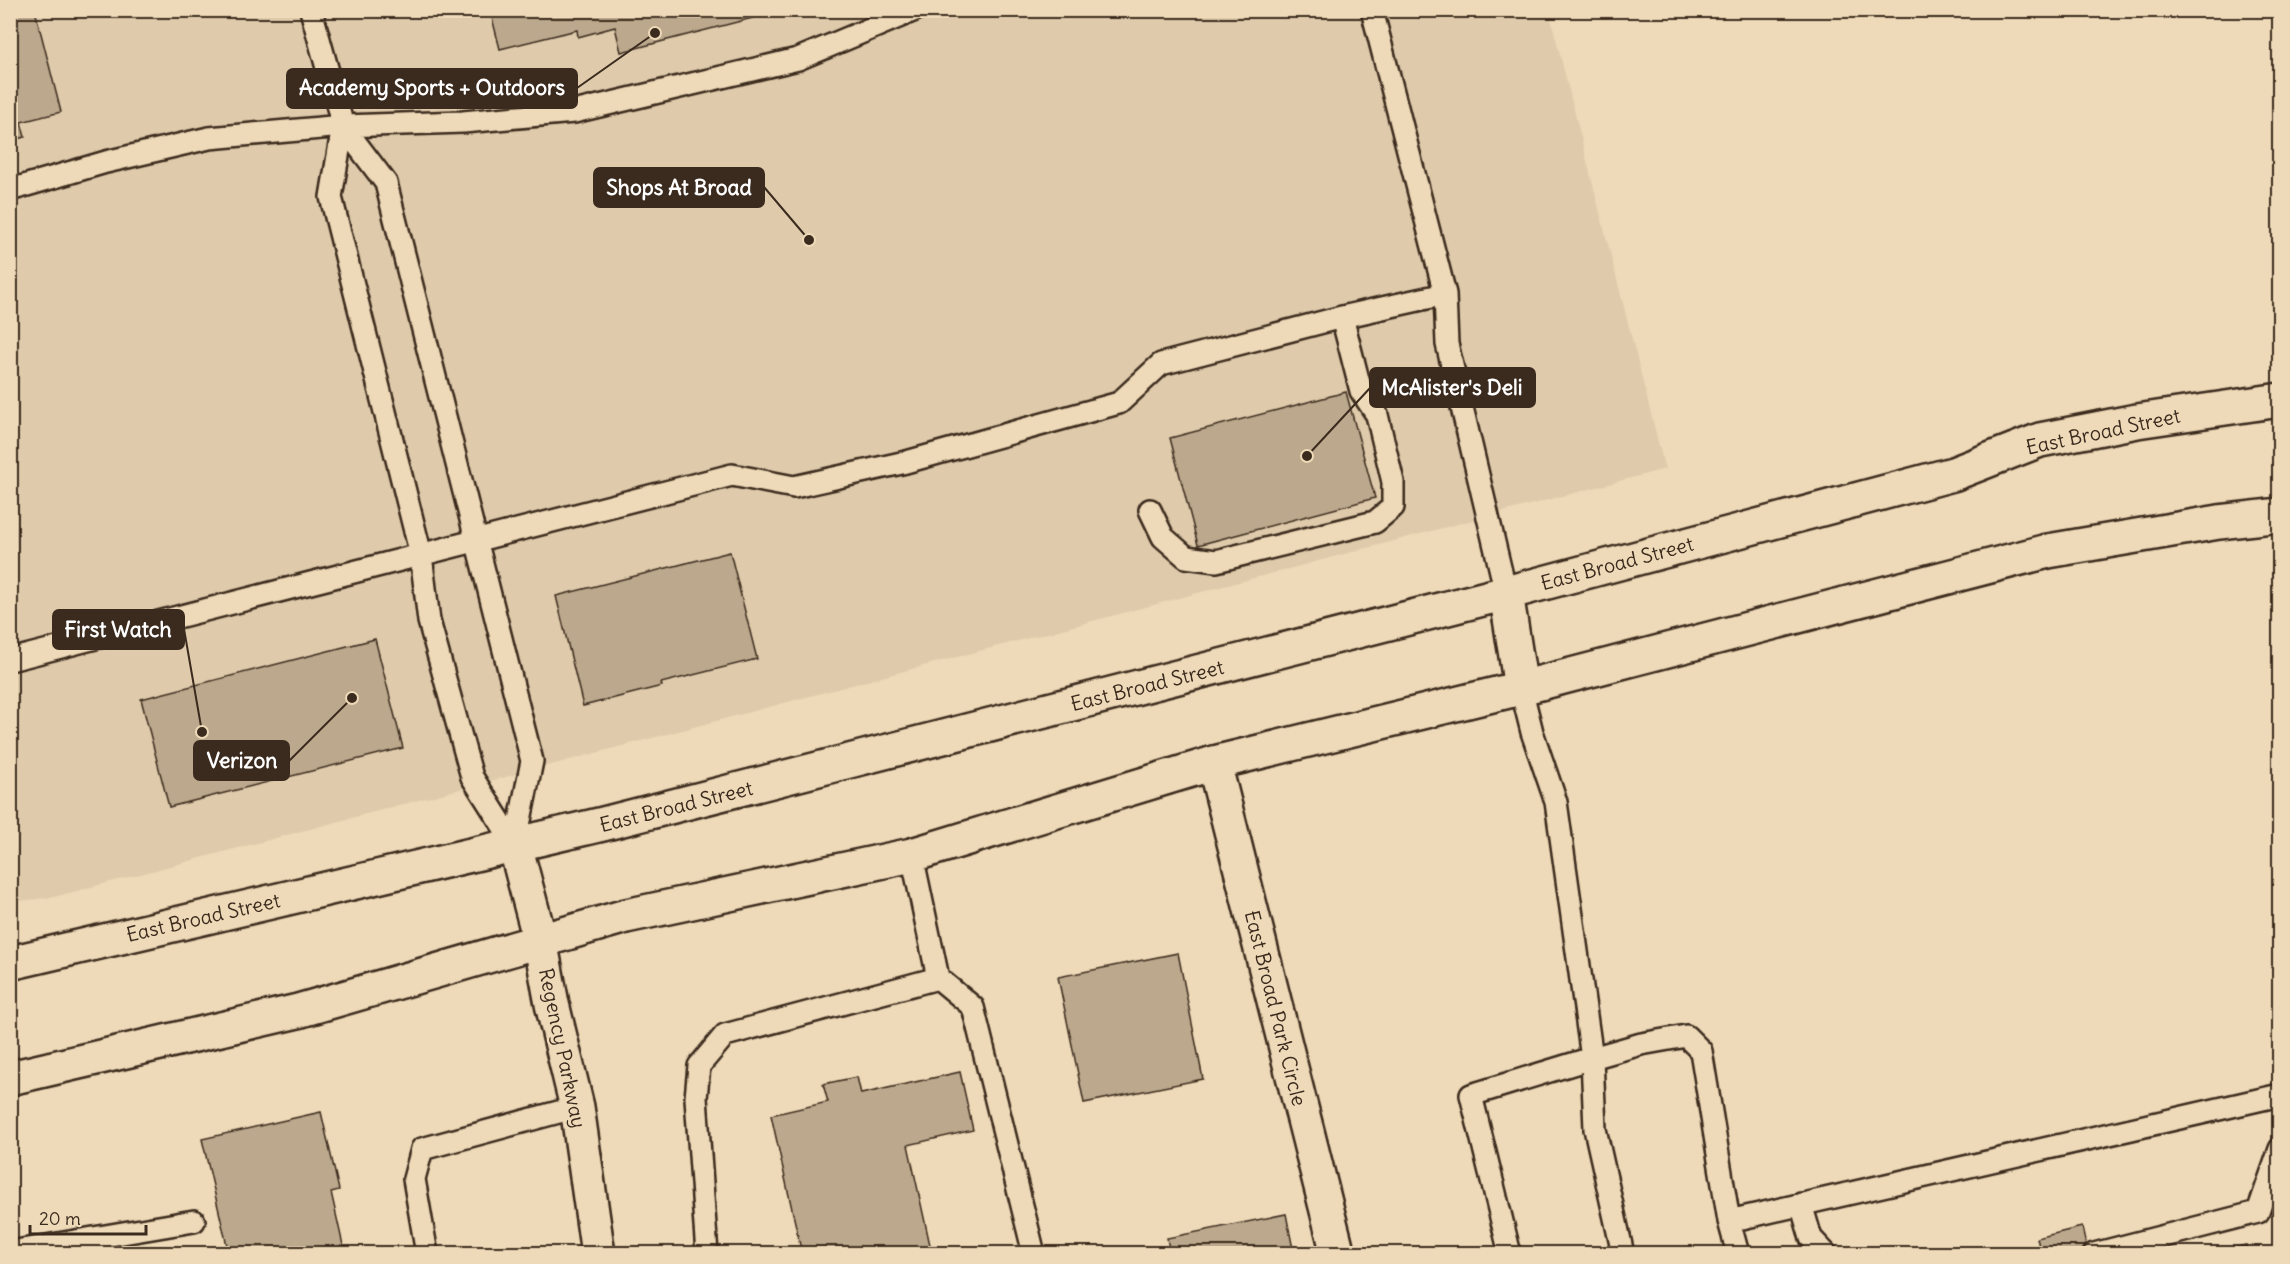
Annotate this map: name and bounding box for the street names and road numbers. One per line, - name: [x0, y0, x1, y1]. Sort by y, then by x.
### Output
- street label: East Broad Street: [2024, 402, 2183, 460]
- street label: East Broad Street: [1538, 531, 1696, 595]
- street label: East Broad Street: [1068, 654, 1226, 716]
- street label: East Broad Street: [597, 775, 755, 837]
- street label: East Broad Street: [124, 887, 283, 947]
- street label: East Broad Park Circle: [1240, 908, 1312, 1108]
- street label: Regency Parkway: [534, 966, 592, 1130]

